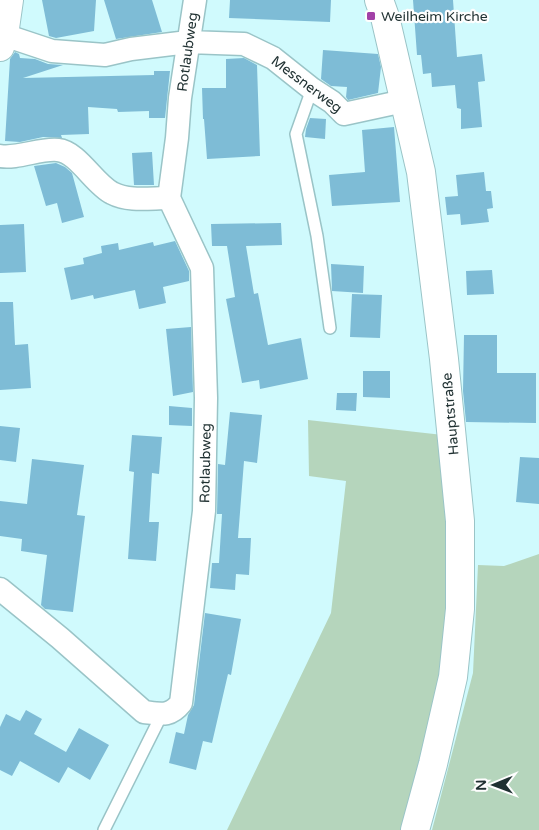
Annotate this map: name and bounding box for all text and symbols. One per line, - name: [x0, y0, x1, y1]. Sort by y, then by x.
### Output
- place label: Weilheim Kirche: [381, 8, 488, 25]
- marker: Weilheim Kirche: [365, 10, 377, 22]
- street label: Rotlaubweg: [174, 11, 201, 93]
- street label: Messnerweg: [268, 52, 345, 117]
- street label: Hauptstraße: [438, 372, 463, 456]
- street label: Rotlaubweg: [196, 423, 215, 503]
- north arrow: [469, 760, 519, 810]
- text: N: [473, 779, 490, 791]

